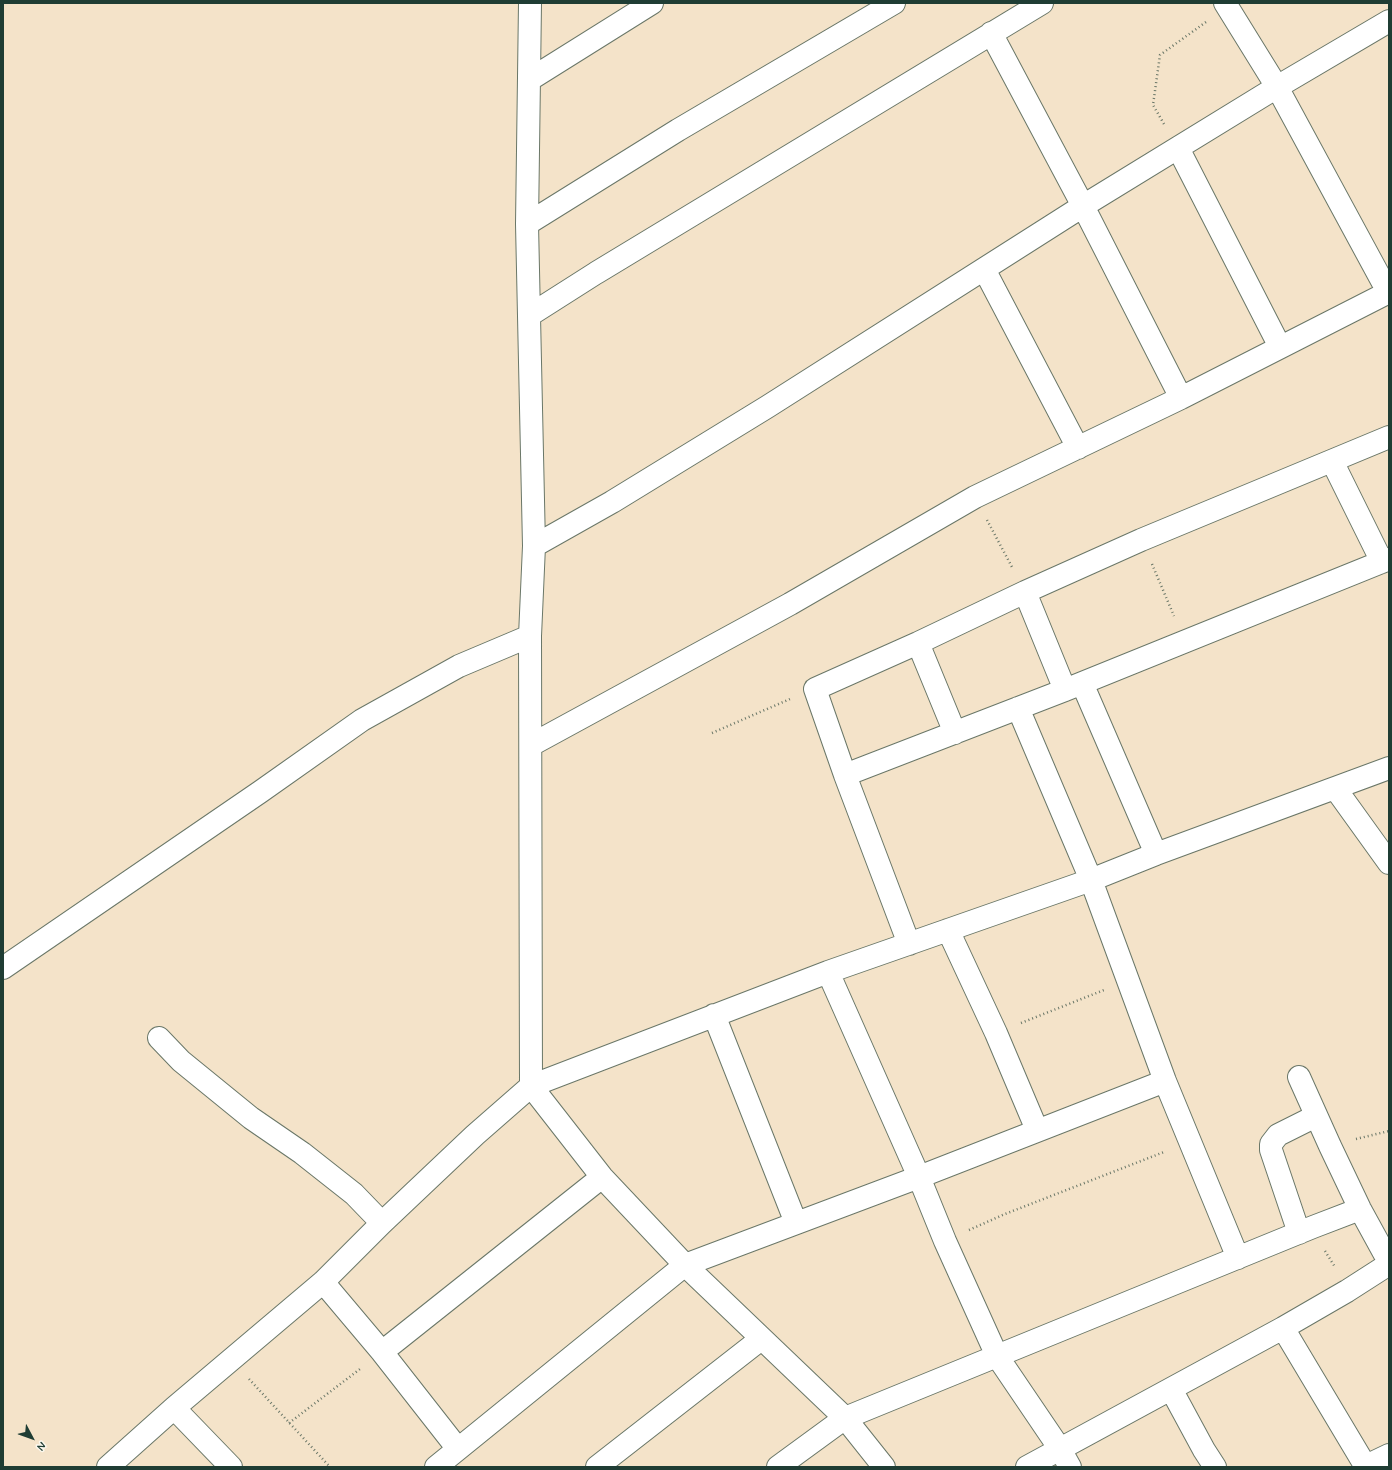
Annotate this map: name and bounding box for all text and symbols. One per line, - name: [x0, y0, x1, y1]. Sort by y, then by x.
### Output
- north arrow: [12, 1418, 52, 1458]
- text: N: [33, 1439, 49, 1453]

